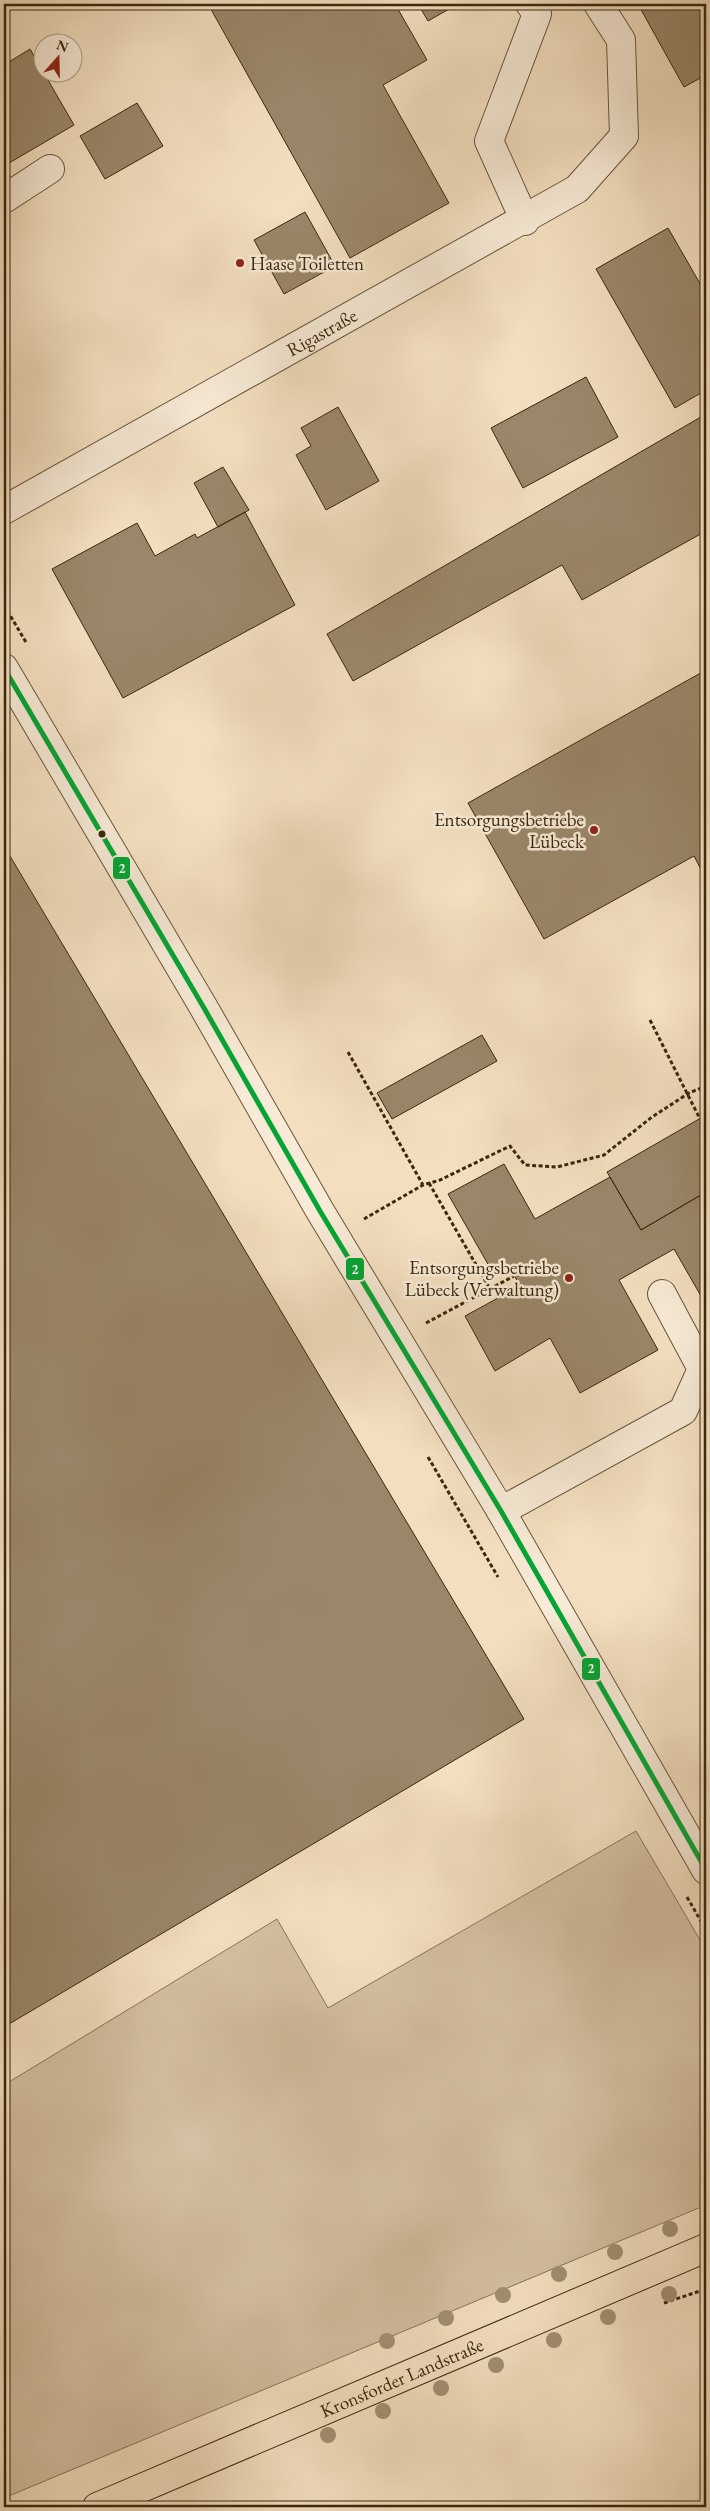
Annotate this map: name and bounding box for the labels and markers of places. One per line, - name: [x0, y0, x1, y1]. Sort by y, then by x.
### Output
- place label: Haase Toiletten: [250, 251, 364, 276]
- marker: Haase Toiletten: [234, 257, 246, 269]
- place label: Entsorgungsbetriebe Lübeck: [434, 807, 585, 854]
- marker: Entsorgungsbetriebe Lübeck: [588, 824, 600, 836]
- unlabelled marker: [97, 829, 107, 839]
- place label: Entsorgungsbetriebe Lübeck (Verwaltung): [405, 1255, 559, 1302]
- marker: Entsorgungsbetriebe Lübeck (Verwaltung): [563, 1272, 575, 1284]

